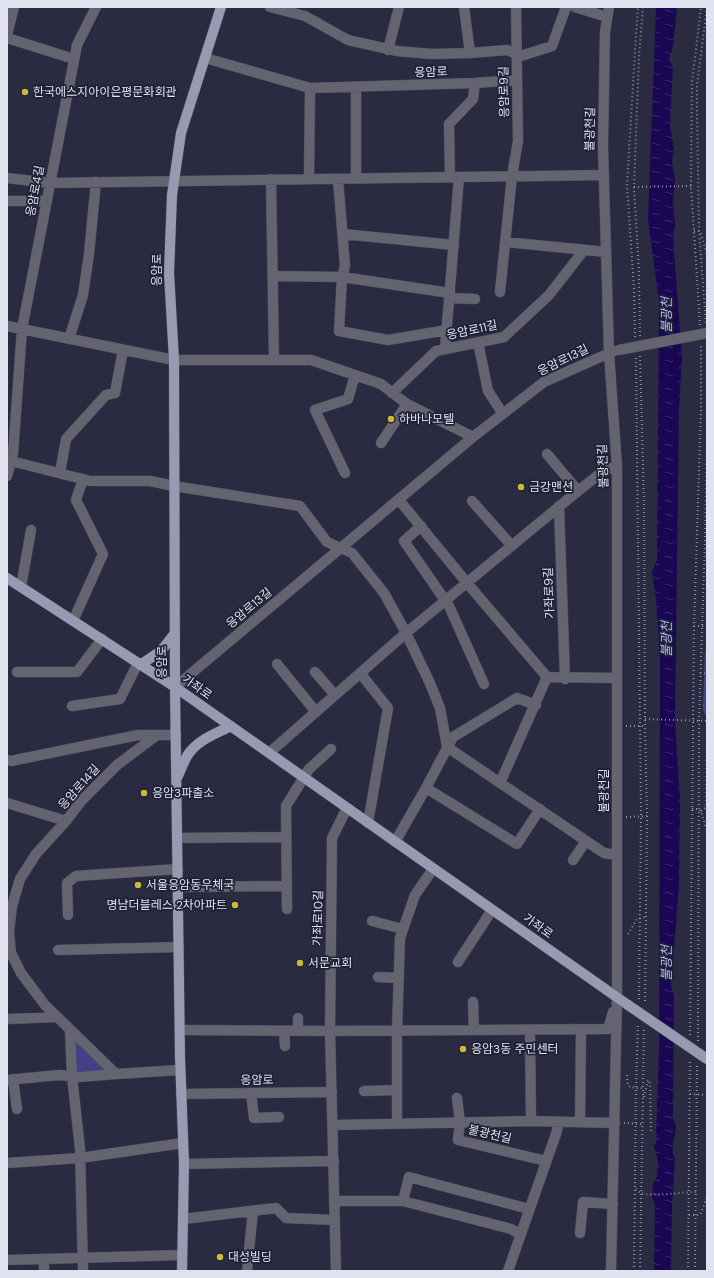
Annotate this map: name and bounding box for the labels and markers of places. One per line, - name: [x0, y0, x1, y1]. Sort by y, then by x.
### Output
- place label: 한국에스지아이은평문화회관: [33, 84, 177, 100]
- marker: 한국에스지아이은평문화회관: [20, 87, 30, 97]
- place label: 하바나모텔: [399, 411, 454, 427]
- marker: 하바나모텔: [386, 414, 396, 424]
- place label: 금강맨션: [529, 479, 573, 495]
- marker: 금강맨션: [516, 482, 526, 492]
- place label: 응암3파출소: [152, 785, 214, 801]
- marker: 응암3파출소: [139, 788, 149, 798]
- place label: 서울응암동우체국: [146, 877, 234, 893]
- marker: 서울응암동우체국: [133, 880, 143, 890]
- place label: 명남더블레스 2차아파트: [106, 897, 227, 913]
- marker: 명남더블레스 2차아파트: [230, 900, 240, 910]
- place label: 서문교회: [308, 955, 352, 971]
- marker: 서문교회: [295, 958, 305, 968]
- place label: 응암3동 주민센터: [471, 1041, 559, 1057]
- marker: 응암3동 주민센터: [458, 1044, 468, 1054]
- place label: 대성빌딩: [228, 1249, 272, 1265]
- marker: 대성빌딩: [215, 1252, 225, 1262]

